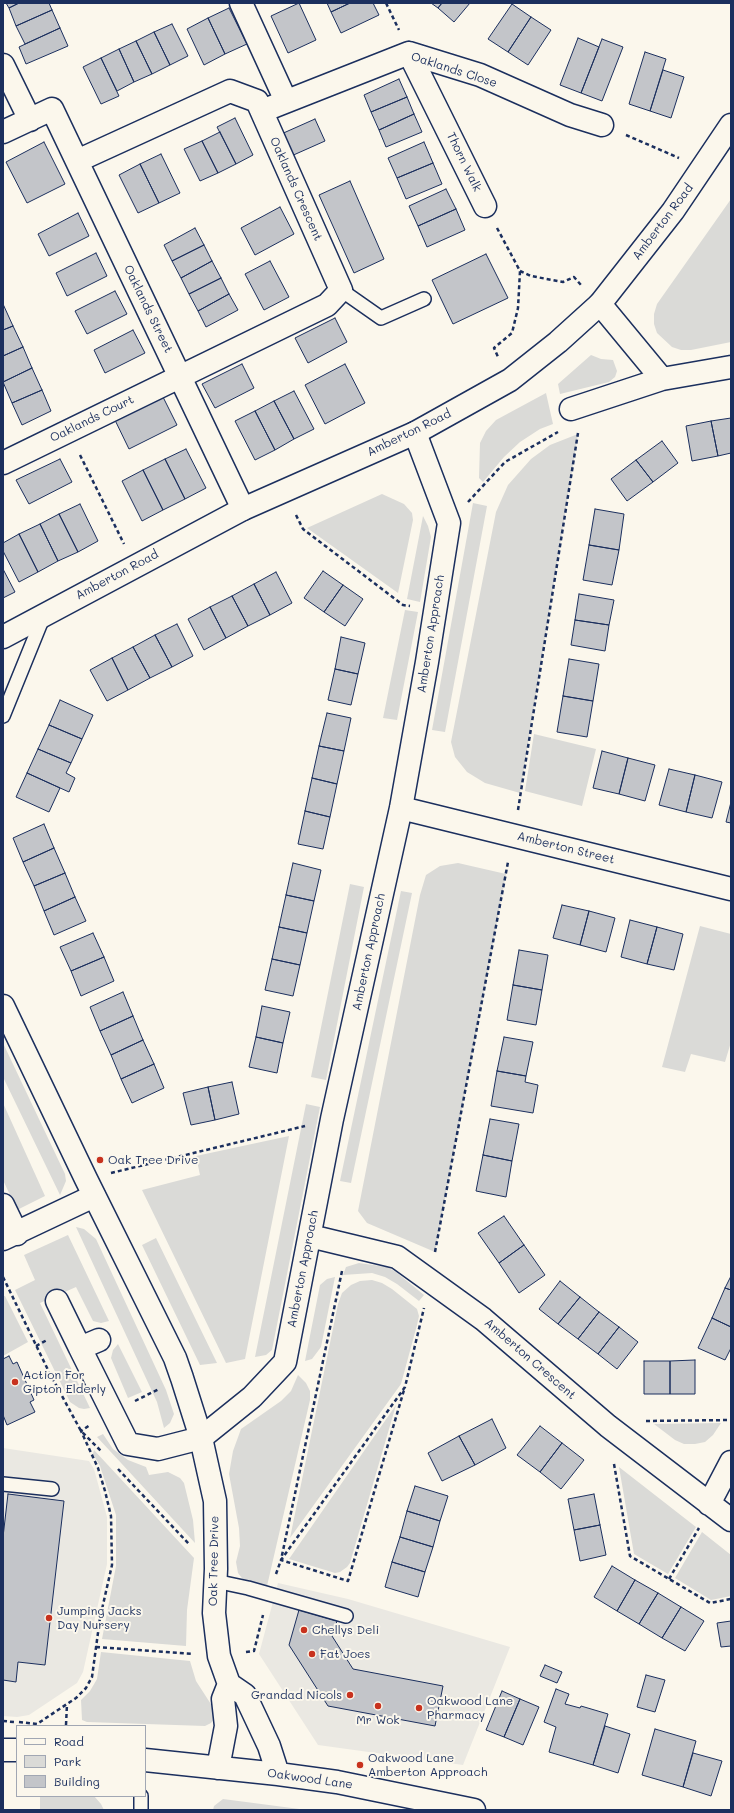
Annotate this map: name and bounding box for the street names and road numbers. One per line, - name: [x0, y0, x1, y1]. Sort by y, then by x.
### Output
- street label: Oaklands Close: [409, 49, 499, 91]
- street label: Thorn Walk: [443, 130, 485, 194]
- street label: Oaklands Crescent: [267, 135, 325, 243]
- street label: Amberton Road: [630, 181, 696, 263]
- street label: Oaklands Street: [120, 263, 176, 355]
- street label: Oaklands Court: [48, 393, 136, 445]
- street label: Amberton Road: [365, 406, 453, 460]
- street label: Amberton Road: [73, 547, 161, 603]
- street label: Amberton Approach: [415, 574, 447, 694]
- street label: Amberton Street: [516, 829, 616, 867]
- street label: Amberton Approach: [350, 892, 388, 1012]
- street label: Amberton Approach: [285, 1209, 321, 1329]
- street label: Amberton Crescent: [481, 1315, 579, 1403]
- street label: Oak Tree Drive: [206, 1516, 222, 1606]
- street label: Oakwood Lane: [266, 1766, 354, 1792]

